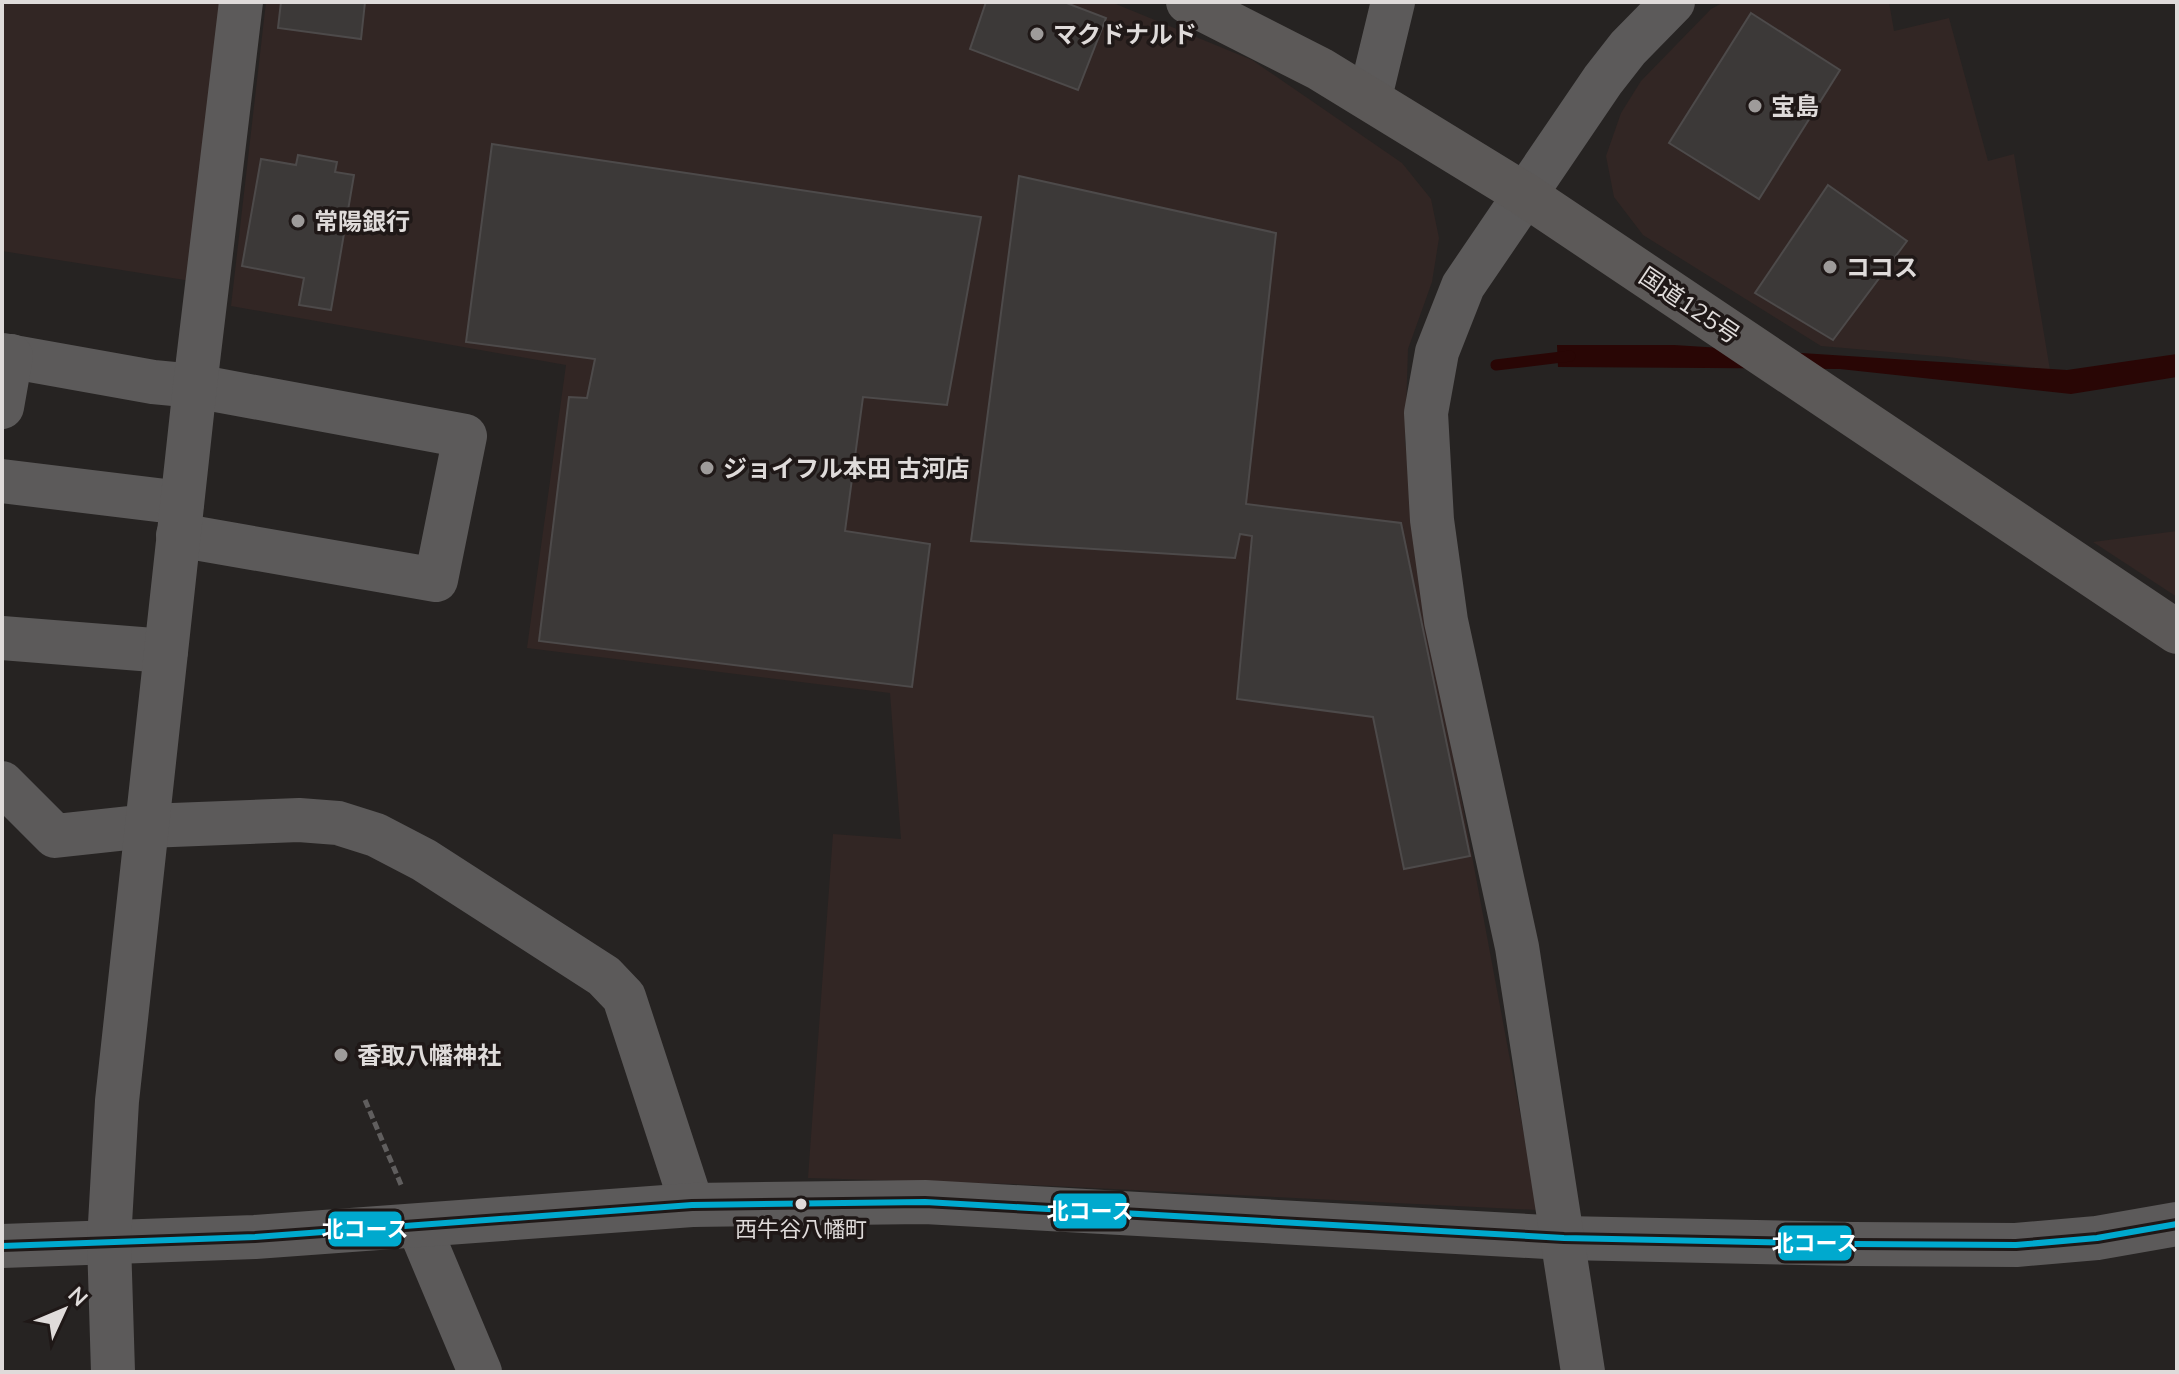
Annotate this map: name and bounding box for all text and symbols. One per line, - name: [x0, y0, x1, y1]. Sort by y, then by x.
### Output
- place label: マクドナルド: [1053, 19, 1197, 49]
- marker: マクドナルド: [1028, 25, 1046, 43]
- place label: 宝島: [1771, 91, 1819, 121]
- marker: 宝島: [1746, 97, 1764, 115]
- place label: 常陽銀行: [314, 206, 410, 236]
- marker: 常陽銀行: [289, 212, 307, 230]
- place label: ココス: [1846, 252, 1918, 282]
- marker: ココス: [1821, 258, 1839, 276]
- street label: 国道125号: [1634, 260, 1746, 350]
- place label: ジョイフル本田 古河店: [723, 453, 970, 483]
- marker: ジョイフル本田 古河店: [698, 459, 716, 477]
- place label: 香取八幡神社: [357, 1040, 501, 1070]
- marker: 香取八幡神社: [332, 1046, 350, 1064]
- line badge: 北コース: [1052, 1192, 1128, 1230]
- marker: 西牛谷八幡町: [793, 1196, 809, 1212]
- text: 北コース: [1047, 1197, 1133, 1225]
- line badge: 北コース: [327, 1210, 403, 1248]
- text: 北コース: [322, 1215, 408, 1243]
- place label: 西牛谷八幡町: [735, 1215, 867, 1243]
- line badge: 北コース: [1777, 1224, 1853, 1262]
- text: 北コース: [1772, 1229, 1858, 1257]
- north arrow: [24, 1270, 104, 1350]
- text: N: [63, 1280, 94, 1312]

